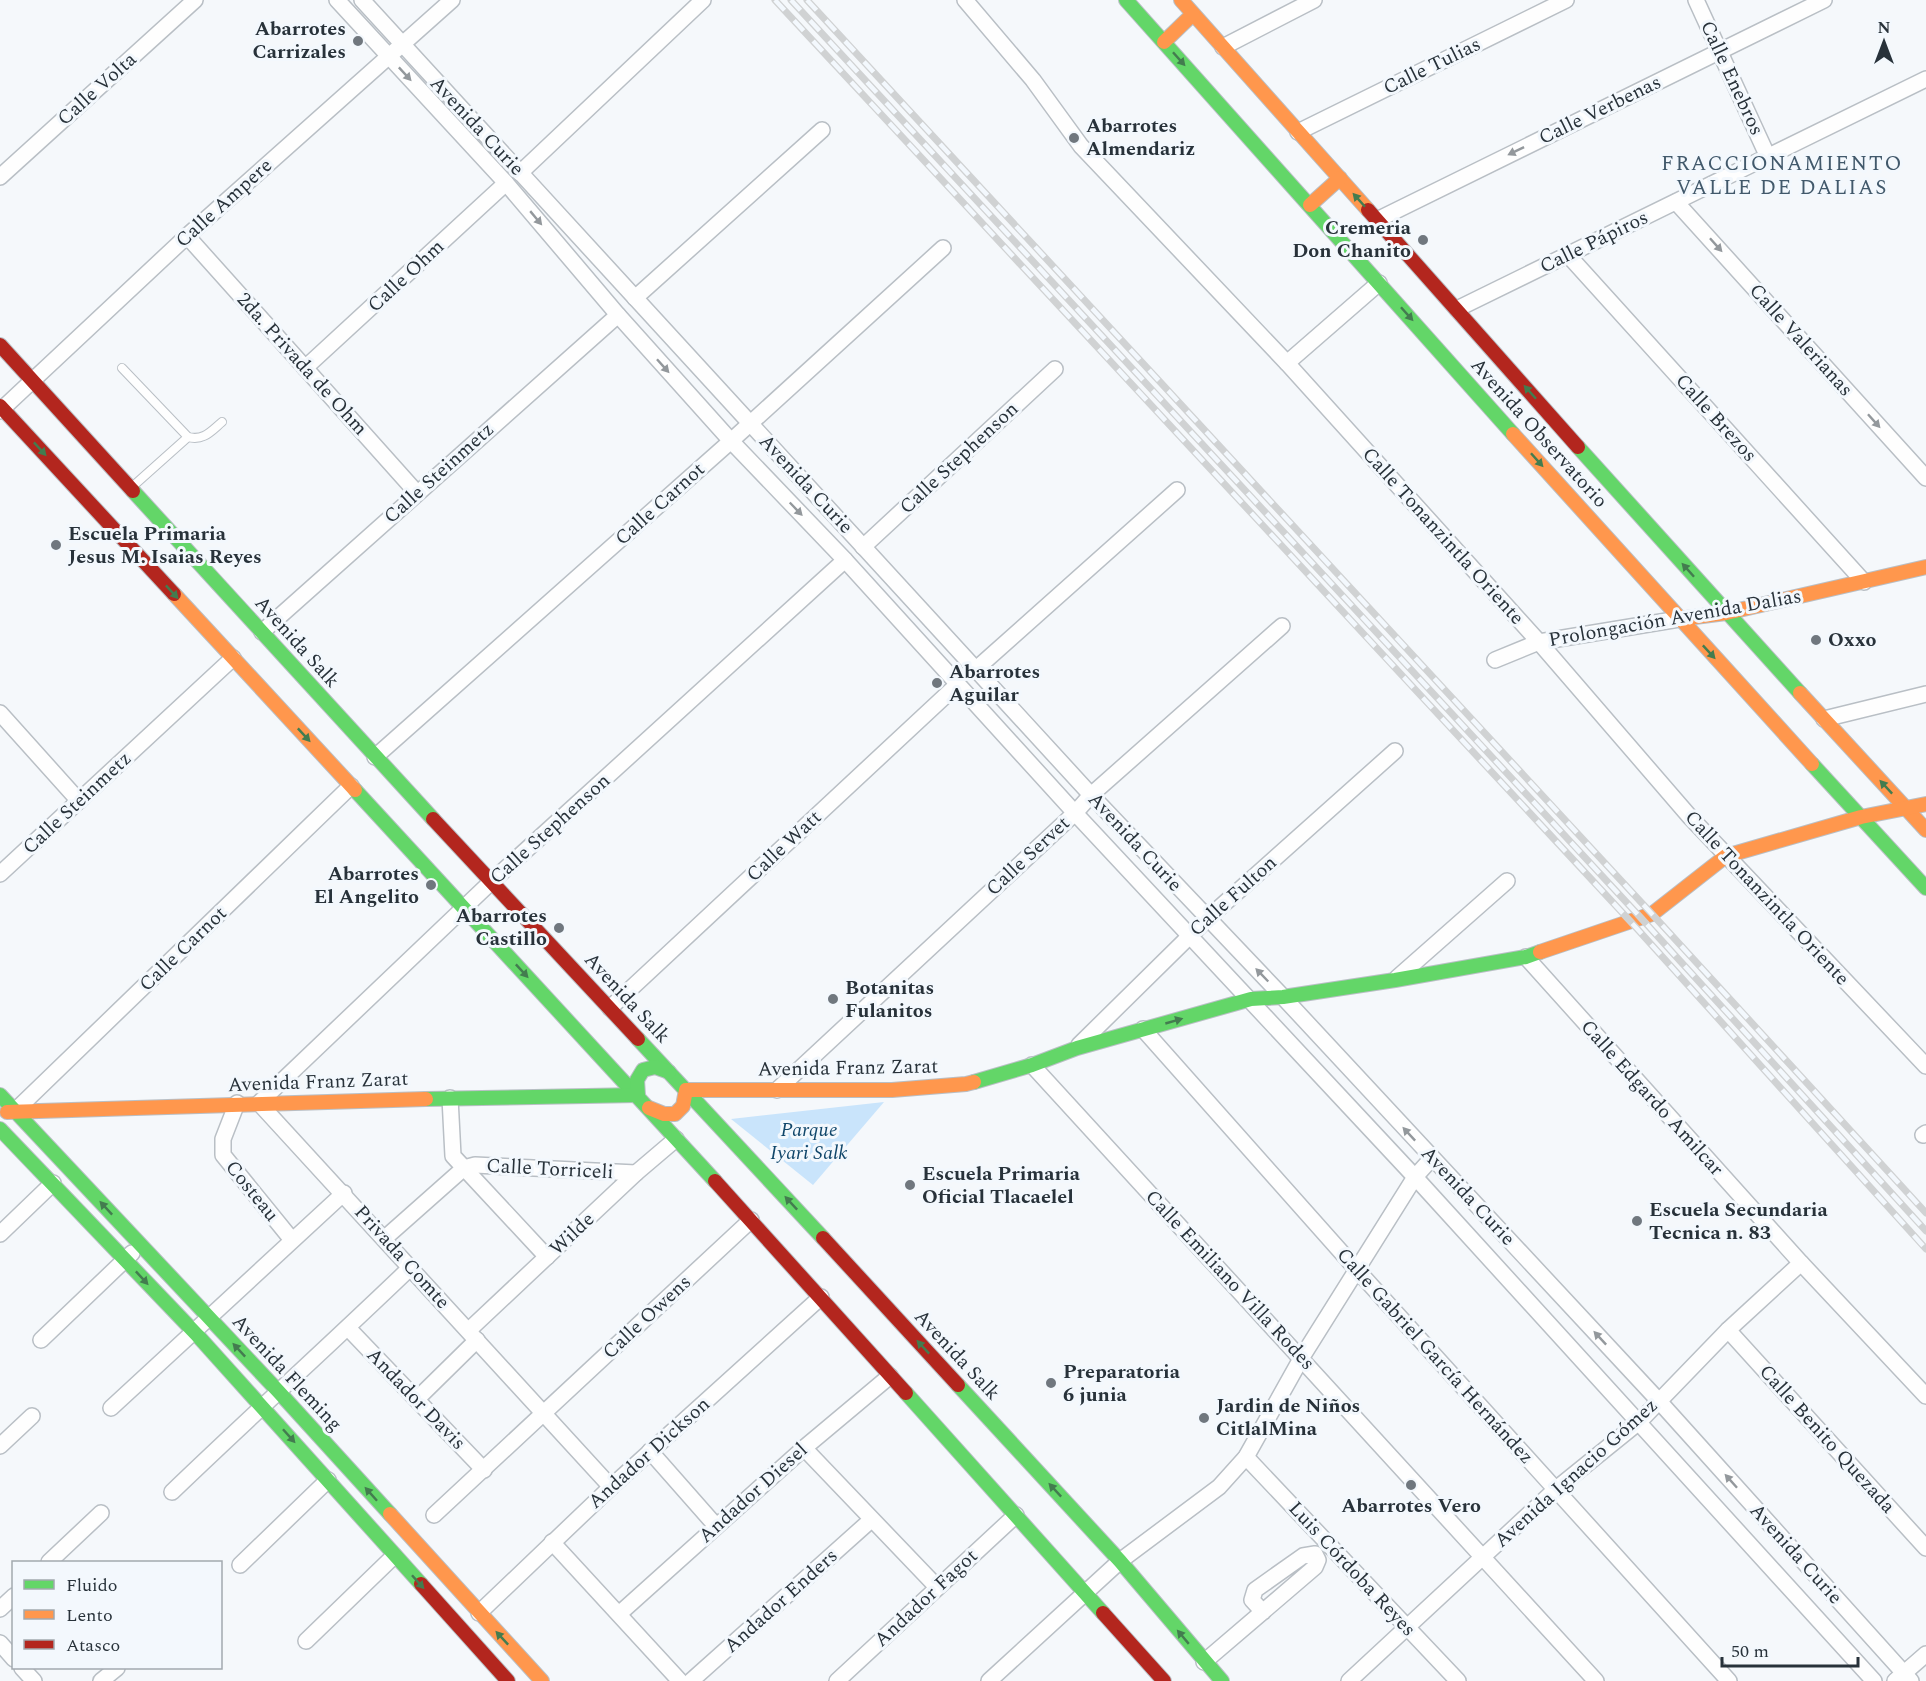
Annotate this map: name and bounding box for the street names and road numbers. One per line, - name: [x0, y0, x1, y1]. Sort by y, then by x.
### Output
- street label: Calle Enebros: [1692, 16, 1772, 140]
- street label: Calle Tulias: [1378, 29, 1486, 103]
- street label: Calle Volta: [51, 45, 144, 133]
- street label: Calle Verbenas: [1534, 67, 1666, 153]
- street label: Avenida Curie: [423, 69, 531, 183]
- street label: Calle Ampere: [169, 151, 279, 255]
- street label: Calle Pápiros: [1535, 203, 1653, 281]
- street label: Calle Ohm: [361, 232, 451, 320]
- street label: Calle Valerianas: [1742, 277, 1860, 403]
- street label: 2da. Privada de Ohm: [229, 286, 375, 442]
- street label: Avenida Observatorio: [1463, 351, 1615, 515]
- street label: Calle Brezos: [1668, 367, 1764, 469]
- street label: Calle Stephenson: [893, 395, 1025, 521]
- street label: Calle Steinmetz: [377, 415, 501, 531]
- street label: Avenida Curie: [752, 427, 860, 541]
- street label: Calle Tonanzintla Oriente: [1355, 440, 1531, 632]
- street label: Calle Carnot: [608, 455, 712, 553]
- street label: Prolongación Avenida Dalias: [1546, 581, 1804, 655]
- street label: Avenida Salk: [247, 589, 347, 695]
- street label: Calle Steinmetz: [16, 744, 138, 862]
- street label: Calle Stephenson: [483, 766, 617, 892]
- street label: Avenida Curie: [1081, 785, 1189, 899]
- street label: Calle Watt: [739, 803, 829, 889]
- street label: Calle Tonanzintla Oriente: [1677, 803, 1857, 993]
- street label: Calle Servet: [979, 809, 1077, 903]
- street label: Calle Fulton: [1182, 848, 1284, 944]
- street label: Calle Carnot: [132, 899, 234, 999]
- street label: Avenida Salk: [577, 946, 677, 1050]
- street label: Calle Edgardo Amilcar: [1573, 1013, 1731, 1183]
- street label: Avenida Franz Zarat: [757, 1051, 939, 1085]
- street label: Avenida Franz Zarat: [227, 1064, 409, 1100]
- street label: Avenida Curie: [1414, 1139, 1522, 1253]
- street label: Calle Torriceli: [486, 1151, 614, 1187]
- street label: Costeau: [218, 1154, 286, 1228]
- street label: Calle Emiliano Villa Rodes: [1138, 1183, 1322, 1377]
- street label: Privada Comte: [347, 1198, 457, 1316]
- street label: Wilde: [543, 1205, 601, 1263]
- street label: Calle Gabriel García Hernández: [1329, 1241, 1541, 1471]
- street label: Calle Owens: [596, 1268, 698, 1366]
- street label: Avenida Salk: [907, 1303, 1007, 1407]
- street label: Avenida Fleming: [225, 1308, 349, 1438]
- street label: Andador Davis: [359, 1341, 473, 1457]
- street label: Calle Benito Quezada: [1752, 1358, 1902, 1520]
- street label: Andador Dickson: [581, 1390, 717, 1516]
- street label: Avenida Ignacio Gómez: [1487, 1391, 1665, 1555]
- street label: Andador Diesel: [692, 1436, 814, 1550]
- street label: Luis Córdoba Reyes: [1281, 1494, 1423, 1644]
- street label: Avenida Curie: [1742, 1497, 1850, 1611]
- street label: Andador Enders: [717, 1541, 845, 1661]
- street label: Andador Fagot: [867, 1542, 985, 1654]

